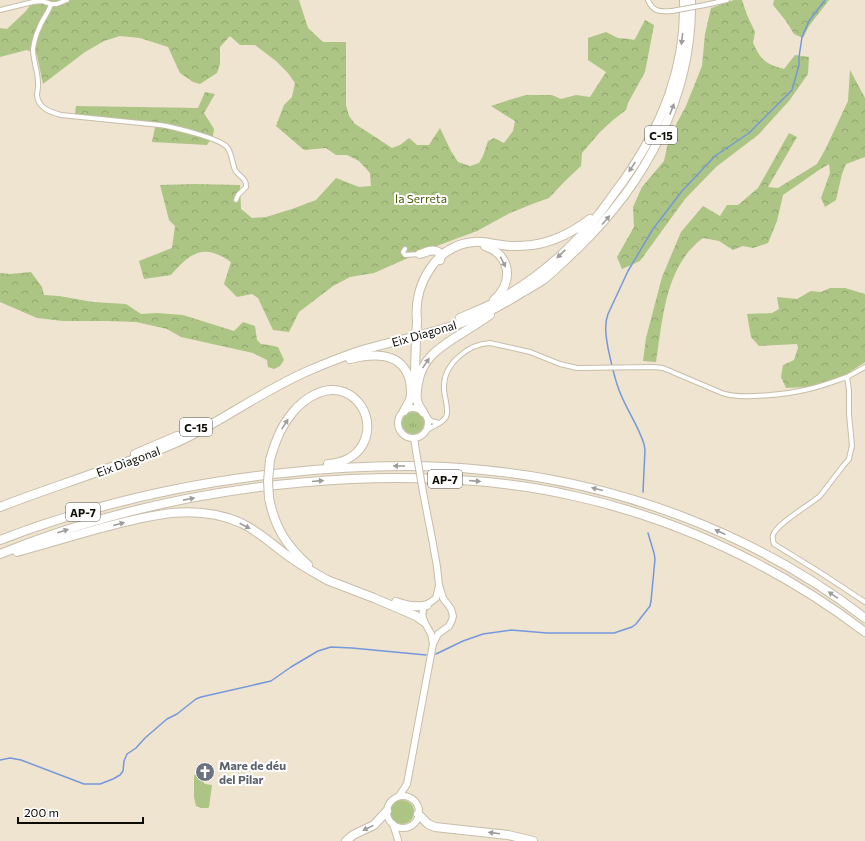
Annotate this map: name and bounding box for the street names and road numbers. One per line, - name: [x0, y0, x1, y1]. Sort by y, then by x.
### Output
- road number: C-15: [645, 126, 677, 144]
- street label: Eix Diagonal: [390, 317, 458, 349]
- road number: C-15: [180, 418, 212, 436]
- street label: Eix Diagonal: [94, 443, 162, 479]
- road number: AP-7: [428, 470, 462, 488]
- road number: AP-7: [66, 503, 100, 521]

